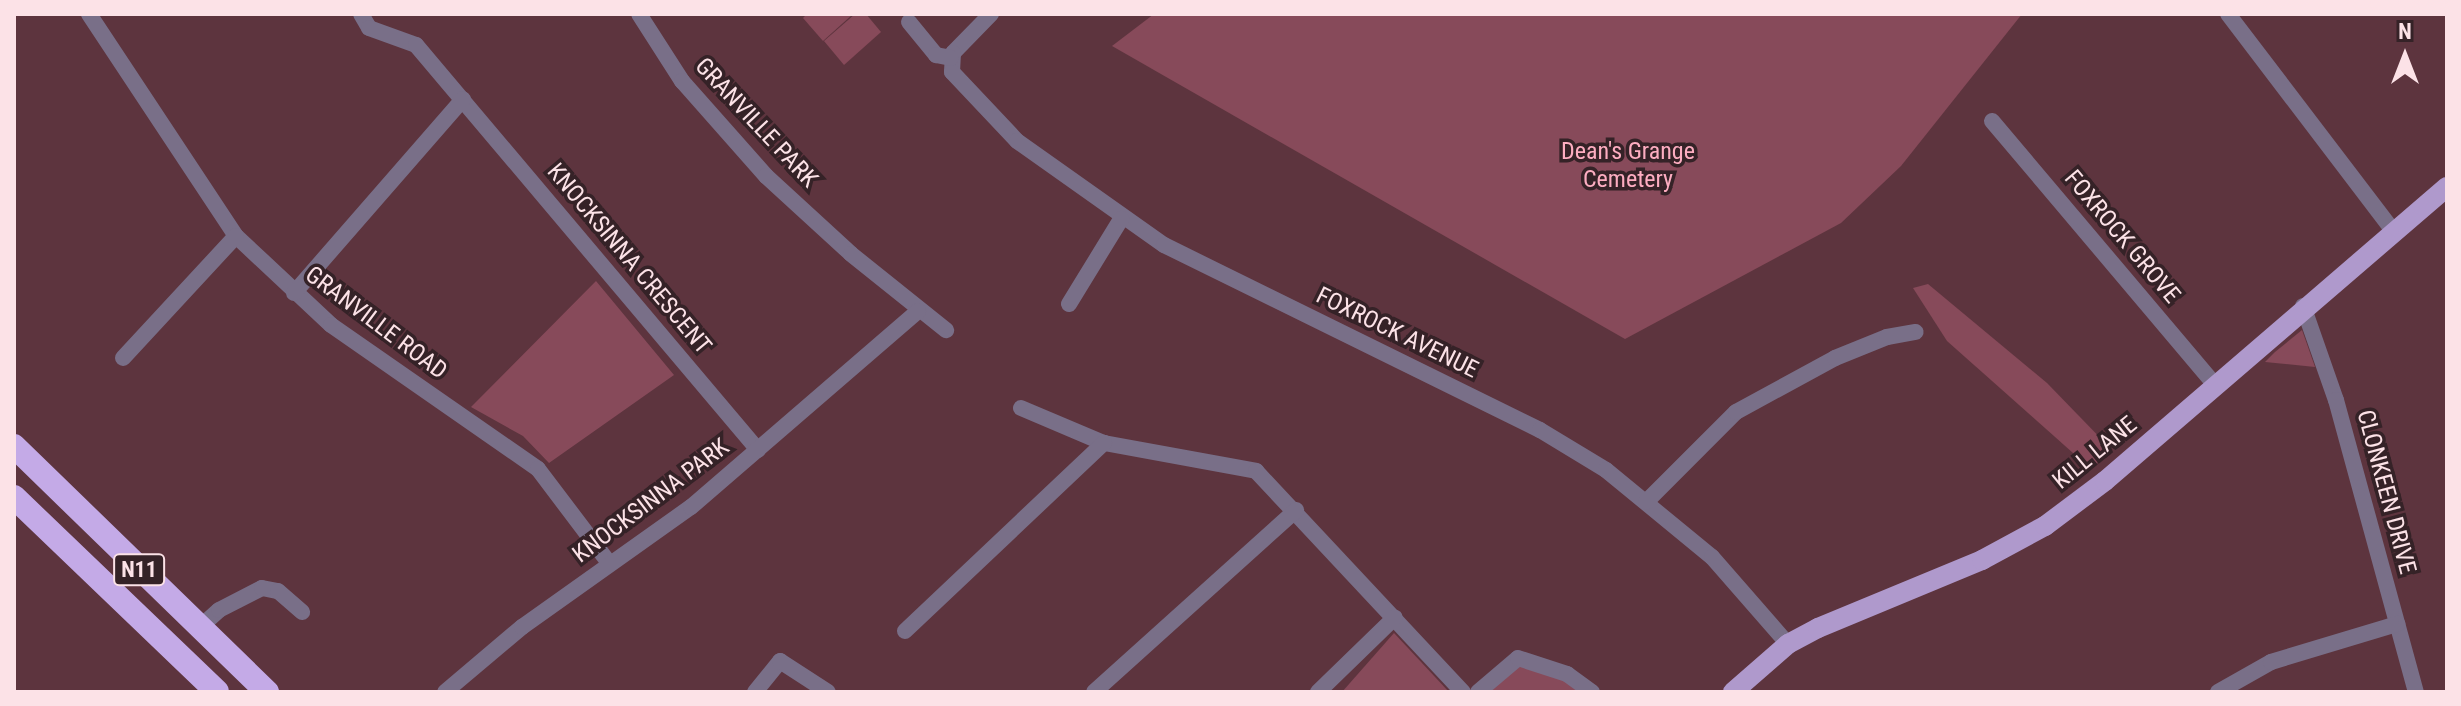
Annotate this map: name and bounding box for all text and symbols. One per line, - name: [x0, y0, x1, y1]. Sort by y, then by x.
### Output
- north arrow: [2365, 16, 2445, 96]
- text: N: [2398, 19, 2412, 44]
- street label: GRANVILLE PARK: [689, 52, 823, 194]
- park label: Dean's Grange Cemetery: [1561, 138, 1695, 194]
- street label: KNOCKSINNA CRESCENT: [541, 158, 717, 360]
- street label: FOXROCK GROVE: [2058, 165, 2186, 309]
- street label: GRANVILLE ROAD: [300, 260, 452, 386]
- street label: FOXROCK AVENUE: [1311, 281, 1483, 385]
- street label: CLONKEEN DRIVE: [2350, 407, 2422, 577]
- street label: KILL LANE: [2047, 410, 2143, 496]
- street label: KNOCKSINNA PARK: [567, 433, 735, 569]
- road number: N11: [113, 552, 165, 588]

